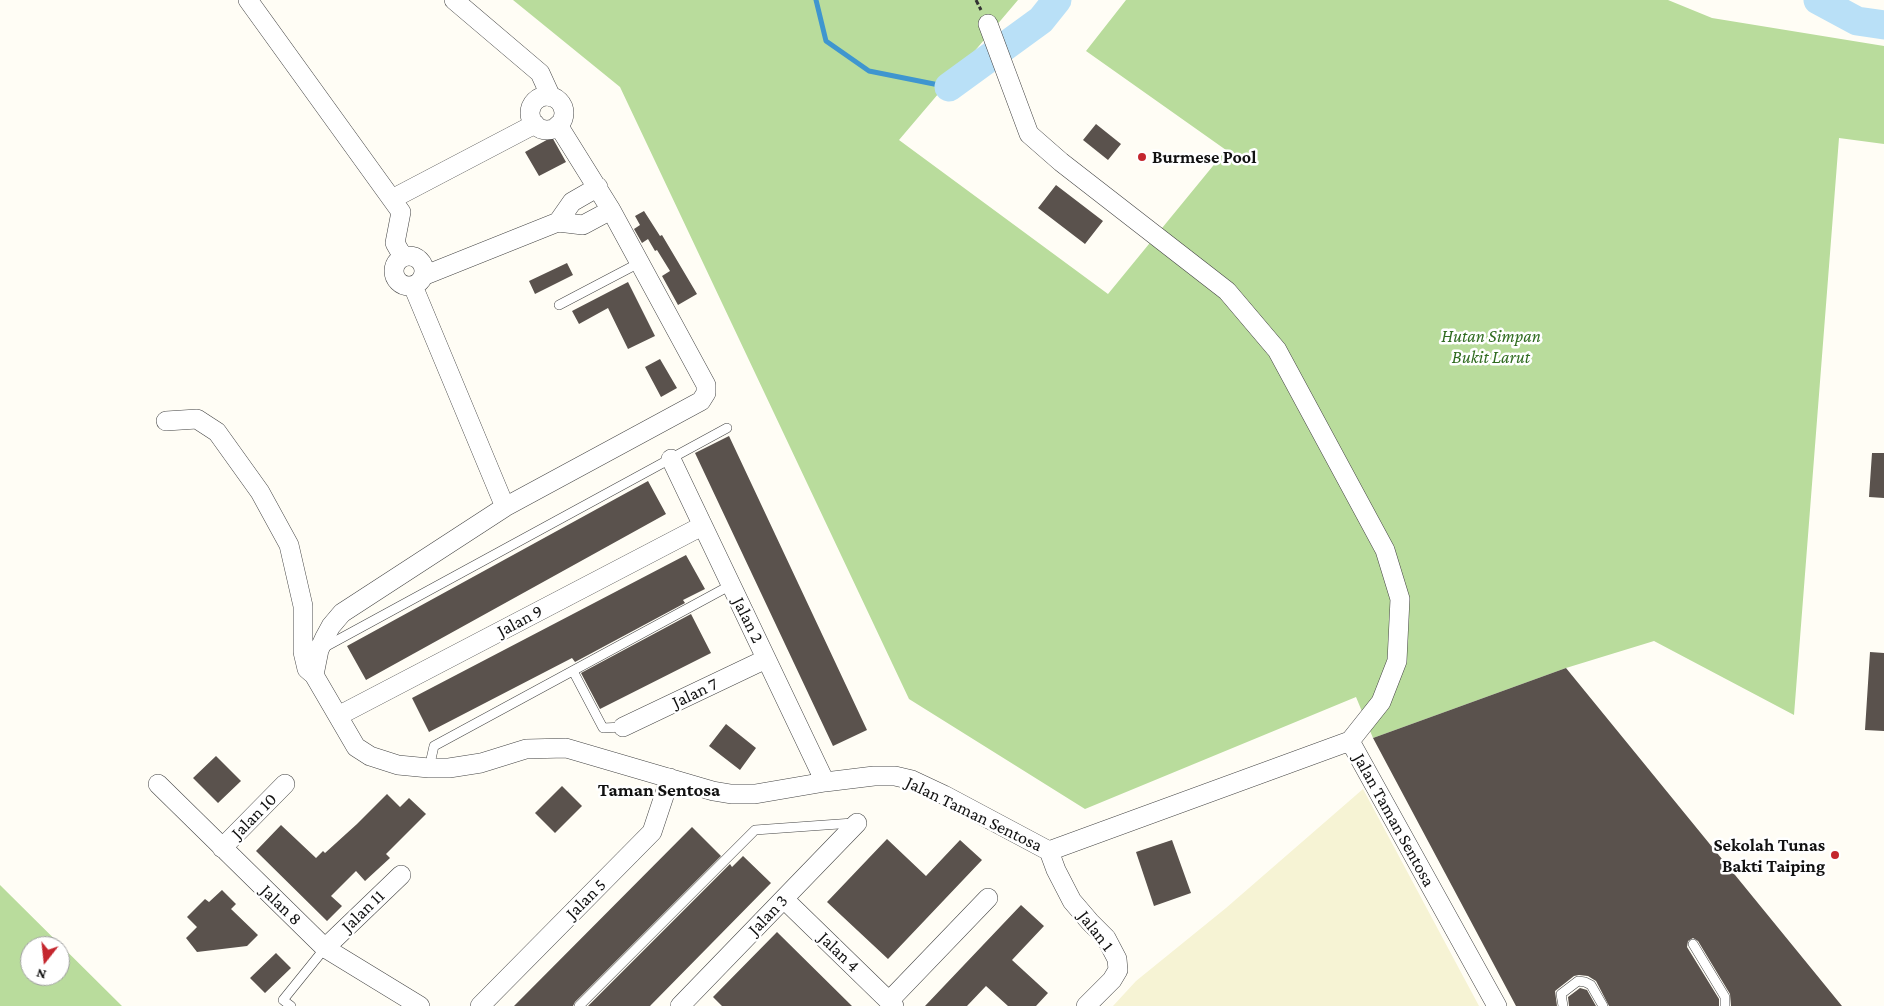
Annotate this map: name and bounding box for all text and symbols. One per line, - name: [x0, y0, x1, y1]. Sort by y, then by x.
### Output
- place label: Burmese Pool: [1152, 146, 1256, 168]
- marker: Burmese Pool: [1136, 151, 1148, 163]
- park label: Hutan Simpan Bukit Larut: [1441, 325, 1541, 368]
- street label: Jalan 2: [728, 594, 768, 646]
- street label: Jalan 9: [493, 600, 547, 642]
- street label: Jalan 7: [669, 673, 721, 713]
- street label: Jalan Taman Sentosa: [1348, 749, 1440, 891]
- street label: Jalan Taman Sentosa: [902, 772, 1046, 856]
- district label: Taman Sentosa: [598, 779, 720, 801]
- street label: Jalan 10: [227, 789, 281, 843]
- place label: Sekolah Tunas Bakti Taiping: [1714, 834, 1825, 876]
- marker: Sekolah Tunas Bakti Taiping: [1829, 849, 1841, 861]
- street label: Jalan 5: [561, 874, 611, 924]
- street label: Jalan 8: [256, 880, 306, 930]
- street label: Jalan 11: [337, 885, 389, 937]
- street label: Jalan 3: [743, 890, 793, 940]
- street label: Jalan 1: [1073, 906, 1119, 956]
- street label: Jalan 4: [814, 927, 864, 977]
- north arrow: [20, 936, 70, 986]
- text: N: [34, 965, 48, 983]

